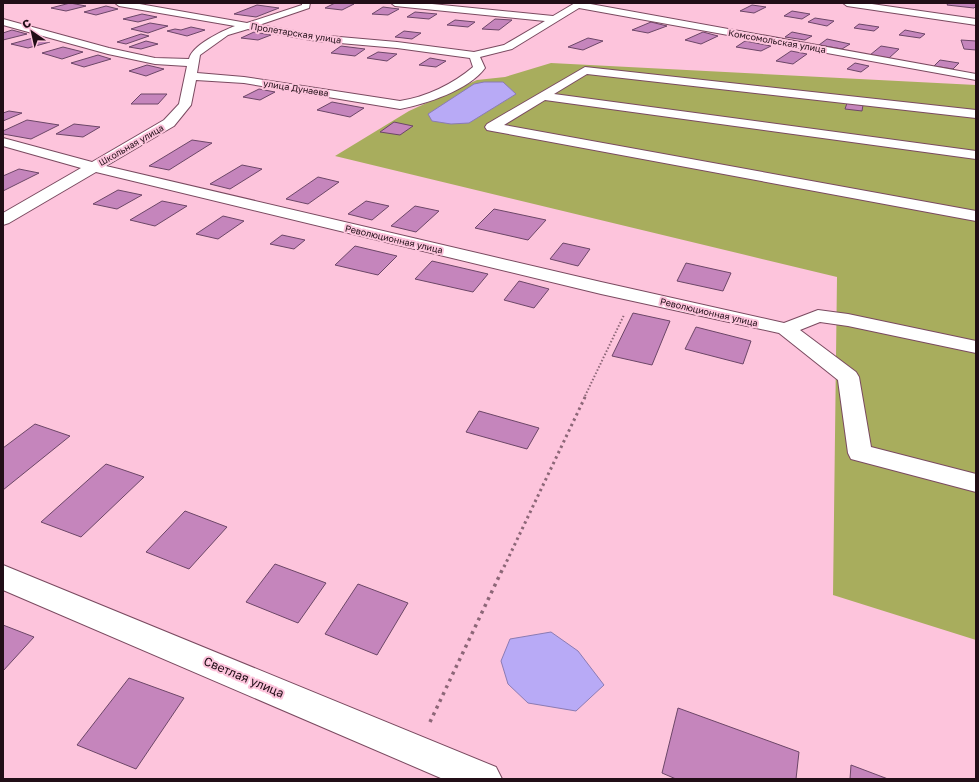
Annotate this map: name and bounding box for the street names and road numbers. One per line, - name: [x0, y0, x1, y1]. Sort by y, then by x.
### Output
- street label: Пролетарская улица: [250, 20, 342, 46]
- street label: Комсомольская улица: [727, 27, 827, 55]
- street label: улица Дунаева: [263, 77, 329, 99]
- street label: Школьная улица: [96, 122, 166, 168]
- street label: Революционная улица: [344, 222, 444, 256]
- street label: Революционная улица: [659, 295, 759, 329]
- street label: Светлая улица: [201, 653, 287, 701]

